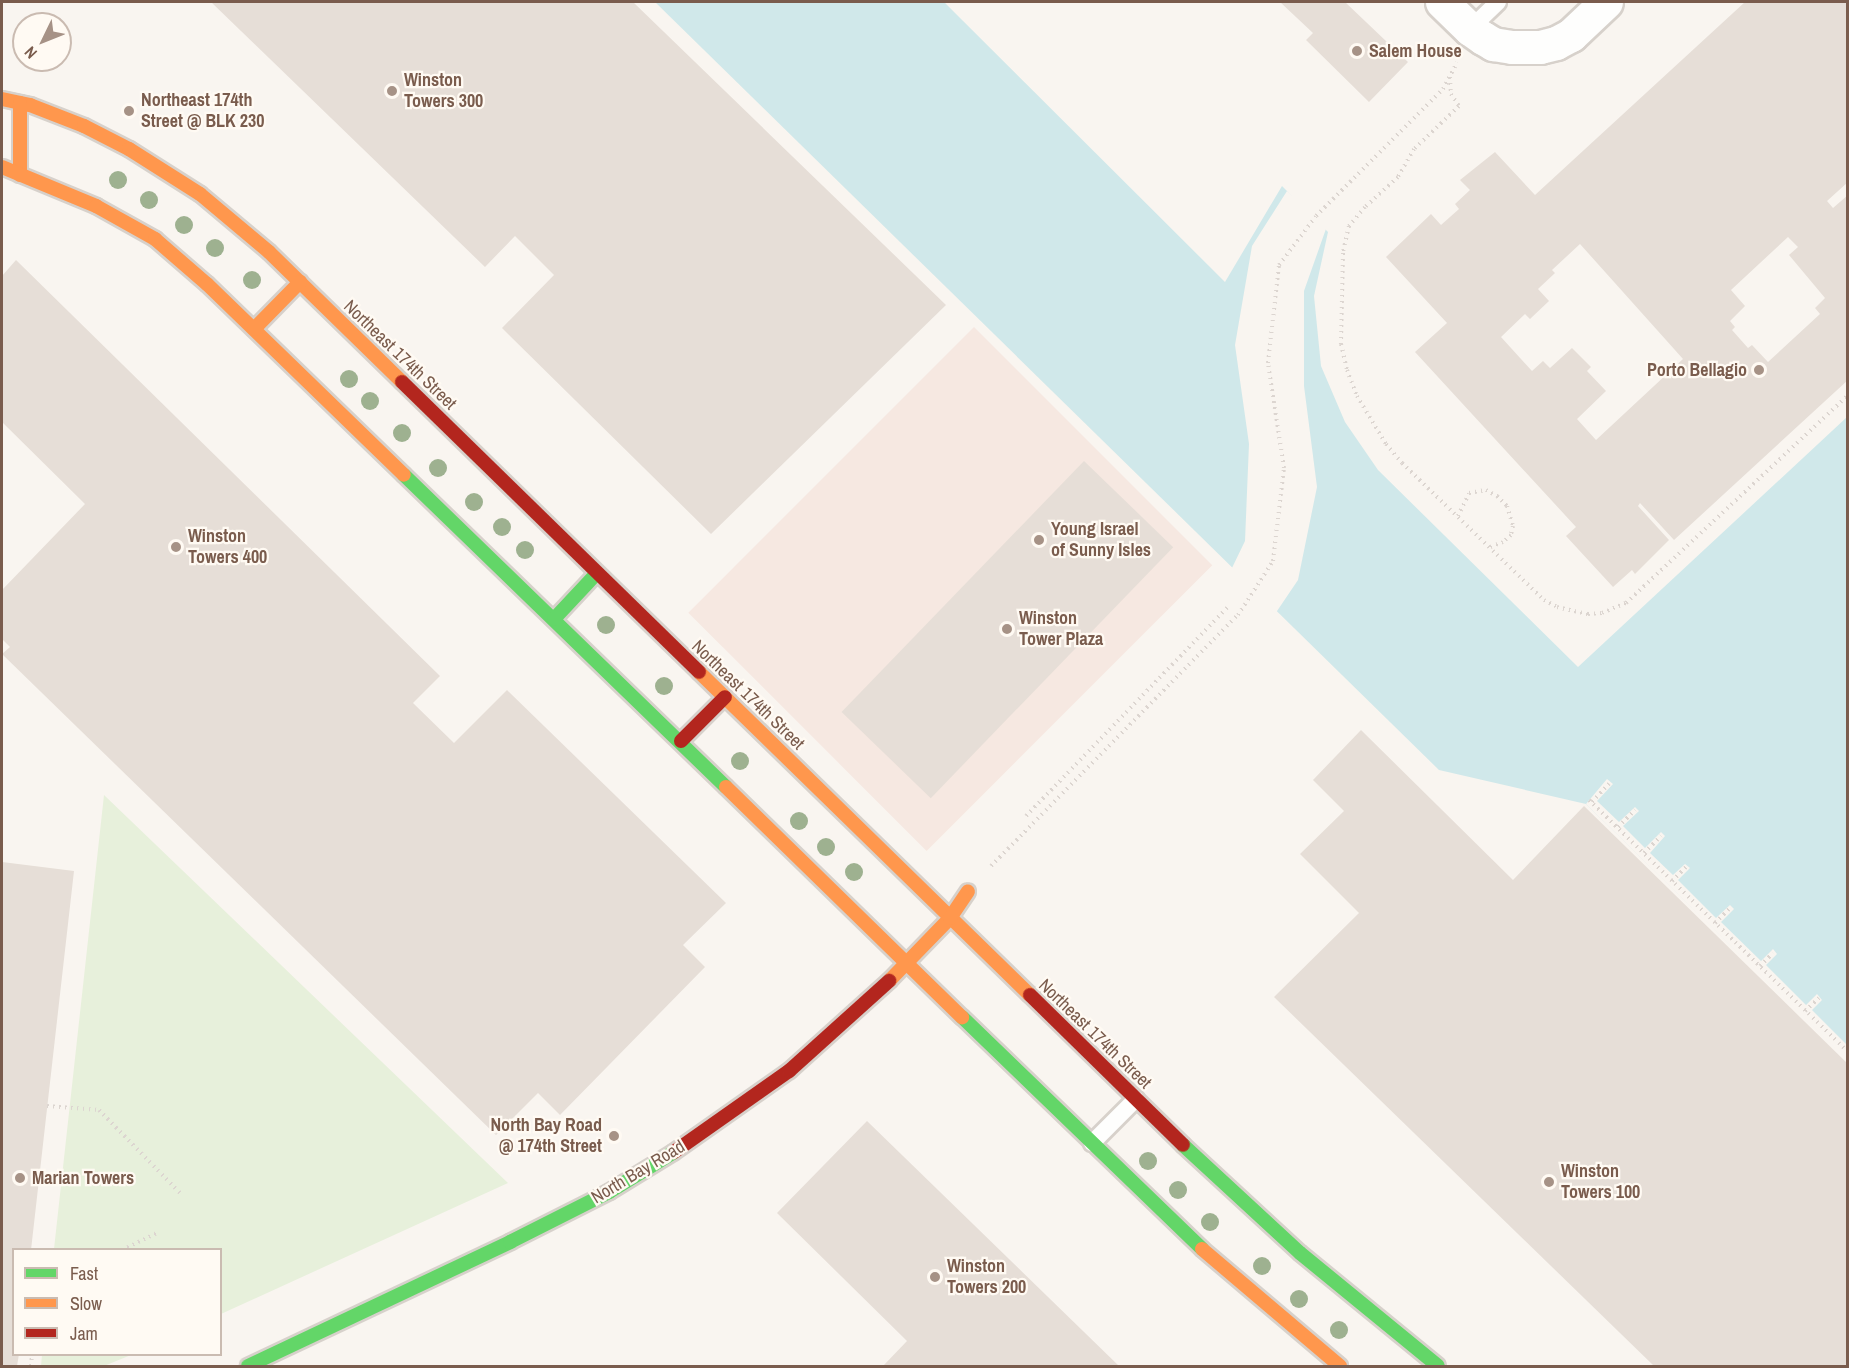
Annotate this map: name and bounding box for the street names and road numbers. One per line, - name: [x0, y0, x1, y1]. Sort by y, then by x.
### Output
- street label: Northeast 174th Street: [339, 296, 461, 414]
- street label: Northeast 174th Street: [687, 636, 809, 754]
- street label: Northeast 174th Street: [1034, 975, 1156, 1093]
- street label: North Bay Road: [587, 1136, 689, 1208]

